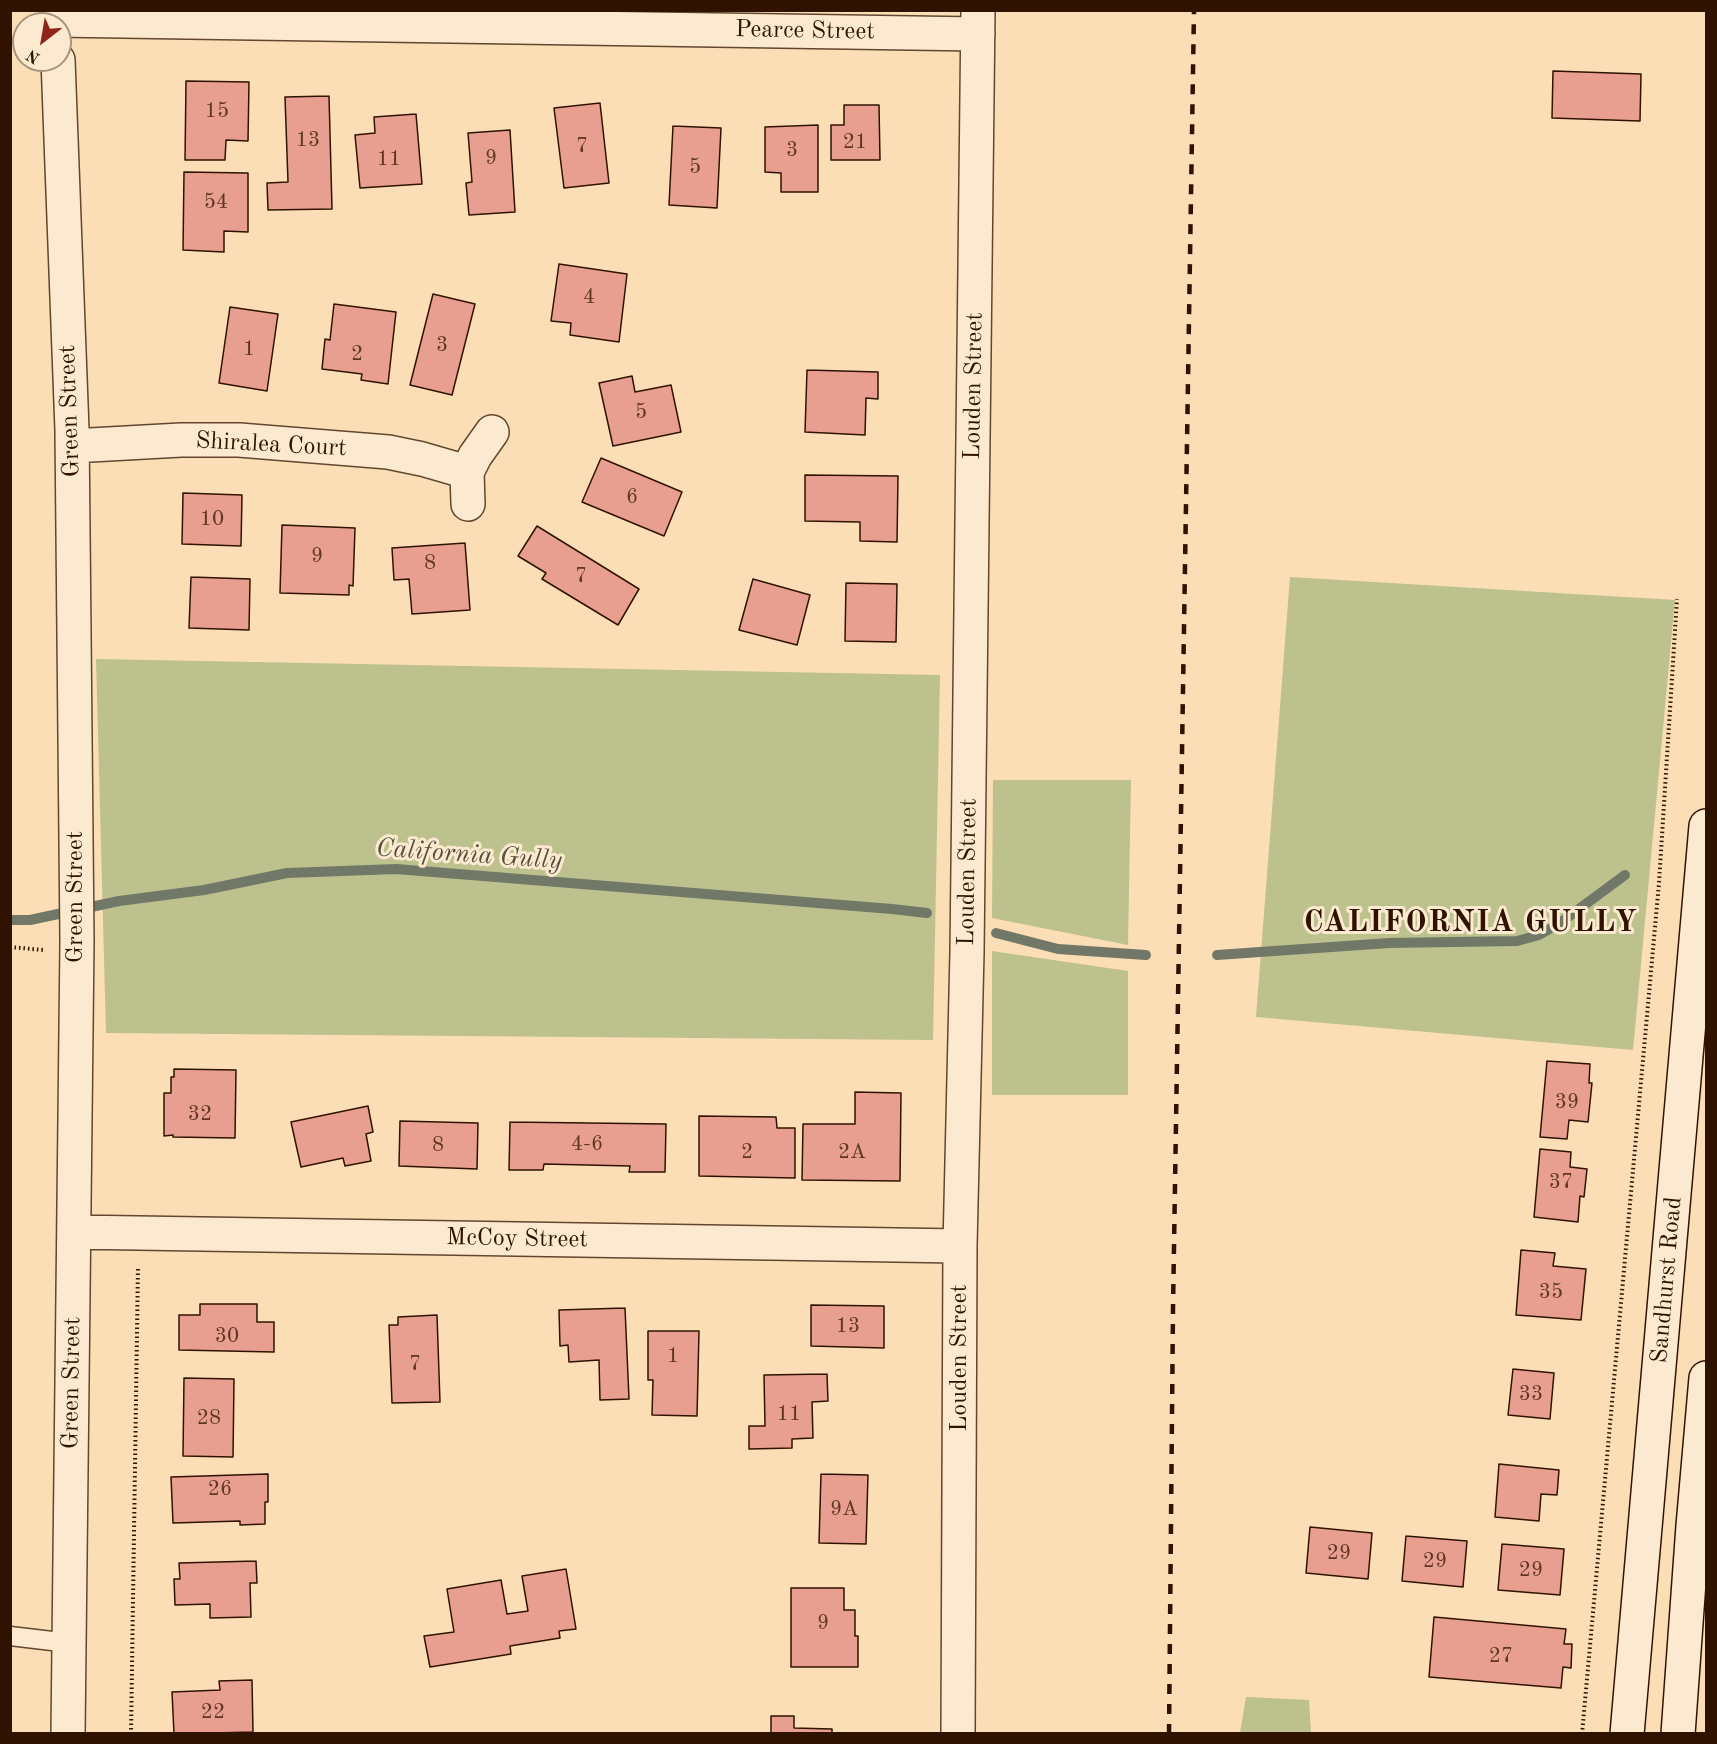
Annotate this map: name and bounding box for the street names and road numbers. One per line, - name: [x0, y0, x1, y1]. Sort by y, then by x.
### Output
- street label: Pearce Street: [735, 15, 875, 47]
- street label: Louden Street: [958, 312, 990, 460]
- street label: Green Street: [53, 344, 87, 478]
- street label: Shiralea Court: [195, 427, 347, 463]
- street label: Louden Street: [952, 798, 984, 946]
- street label: Green Street: [62, 831, 90, 963]
- street label: Sandhurst Road: [1645, 1196, 1689, 1364]
- street label: McCoy Street: [446, 1223, 588, 1255]
- street label: Louden Street: [946, 1284, 974, 1432]
- street label: Green Street: [56, 1317, 88, 1449]

